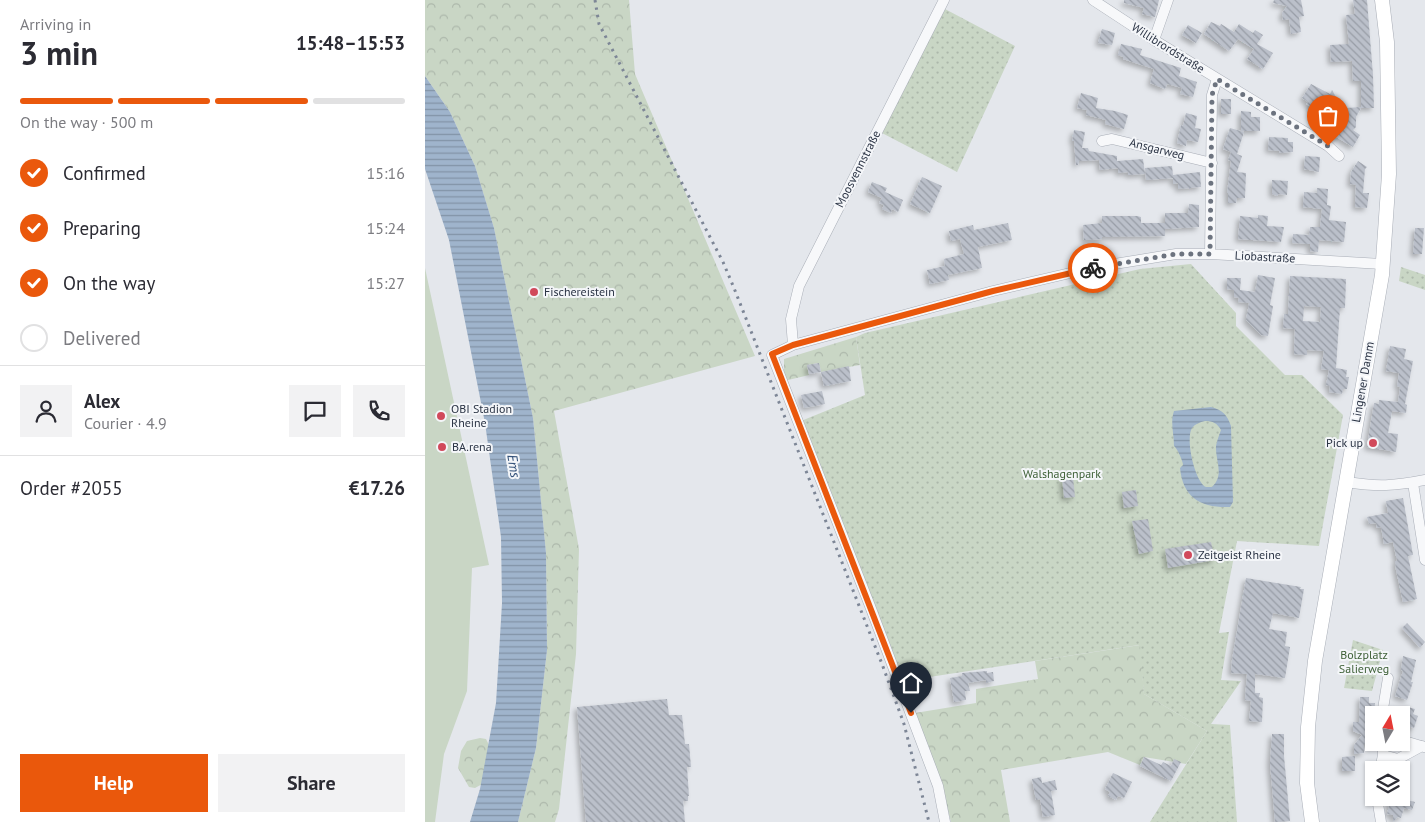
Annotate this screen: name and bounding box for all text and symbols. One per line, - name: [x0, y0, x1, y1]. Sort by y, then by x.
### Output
- text: Arriving in: [20, 14, 91, 34]
- street label: Willibrordstraße: [1129, 19, 1208, 76]
- text: 15:48–15:53: [296, 31, 405, 55]
- text: 3 min: [20, 32, 98, 74]
- pin: [1307, 95, 1349, 146]
- icon: bag: [1314, 102, 1342, 130]
- text: On the way · 500 m: [20, 112, 153, 132]
- street label: Moosvennstraße: [832, 128, 883, 210]
- street label: Ansgarweg: [1128, 134, 1186, 163]
- icon: check: [20, 159, 48, 187]
- text: Confirmed: [63, 161, 146, 185]
- text: 15:16: [367, 163, 405, 183]
- icon: check: [20, 214, 48, 242]
- text: Preparing: [63, 216, 141, 240]
- text: 15:24: [367, 218, 405, 238]
- courier: [1068, 243, 1118, 293]
- street label: Liobastraße: [1234, 247, 1296, 266]
- icon: bike: [1079, 254, 1107, 282]
- icon: check: [20, 269, 48, 297]
- text: On the way: [63, 271, 155, 295]
- text: 15:27: [367, 273, 405, 293]
- place label: Fischereistein: [544, 284, 615, 299]
- marker: Fischereistein: [528, 286, 540, 298]
- text: Delivered: [63, 326, 141, 350]
- street label: Lingener Damm: [1348, 340, 1377, 423]
- button: person: [20, 385, 72, 437]
- button: chat: [289, 385, 341, 437]
- button: phone: [353, 385, 405, 437]
- text: Alex: [84, 389, 120, 413]
- place label: OBI Stadion Rheine: [451, 401, 512, 430]
- marker: OBI Stadion Rheine: [435, 410, 447, 422]
- text: Courier · 4.9: [84, 413, 167, 433]
- place label: Pick up: [1326, 435, 1363, 450]
- marker: Pick up: [1367, 437, 1379, 449]
- place label: BA.rena: [452, 439, 492, 454]
- marker: BA.rena: [436, 441, 448, 453]
- water label: Ems: [503, 453, 525, 479]
- park label: Walshagenpark: [1023, 466, 1101, 481]
- text: Order #2055: [20, 476, 123, 500]
- text: €17.26: [349, 476, 405, 500]
- place label: Zeitgeist Rheine: [1198, 547, 1281, 562]
- marker: Zeitgeist Rheine: [1182, 549, 1194, 561]
- park label: Bolzplatz Salierweg: [1339, 647, 1389, 676]
- pin: [890, 662, 932, 713]
- icon: home: [897, 669, 925, 697]
- north arrow: [1365, 706, 1410, 751]
- map controls: [1365, 706, 1410, 806]
- button: Help: [20, 754, 208, 812]
- button: Share: [218, 754, 405, 812]
- button: layers: [1365, 761, 1410, 806]

